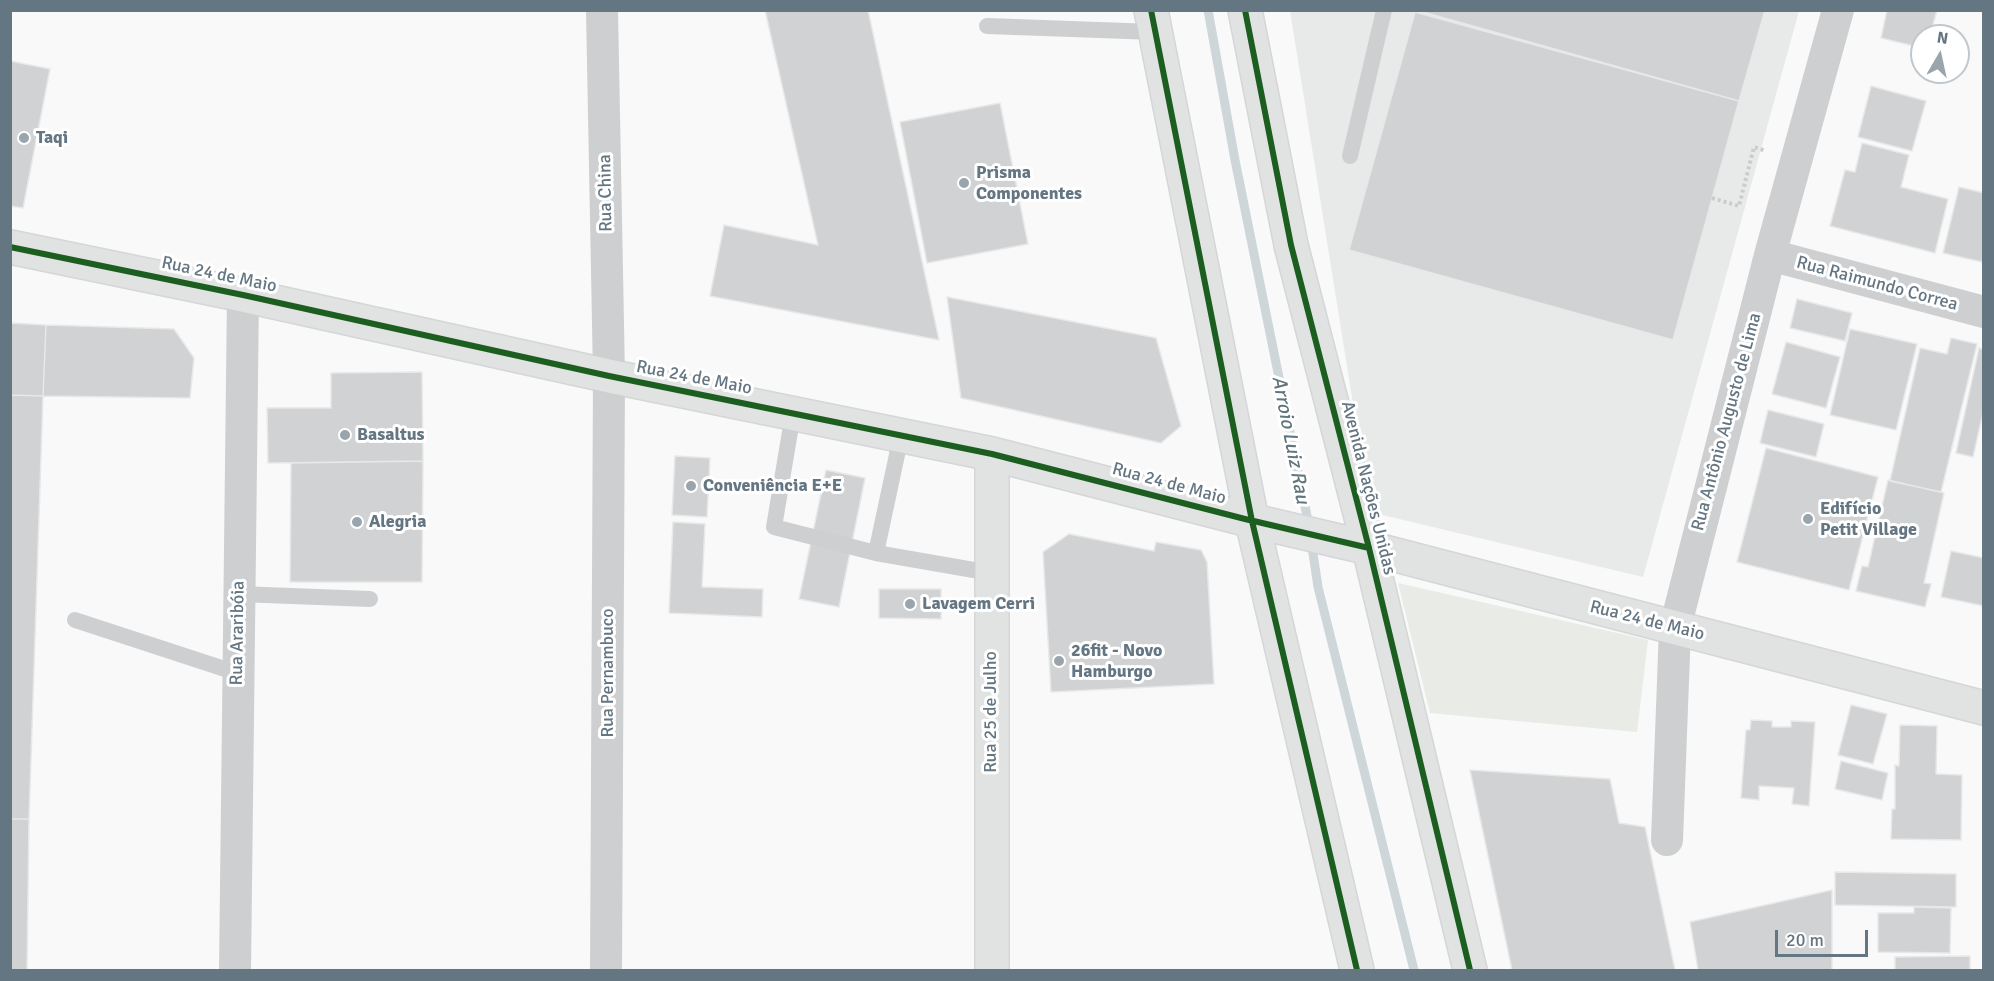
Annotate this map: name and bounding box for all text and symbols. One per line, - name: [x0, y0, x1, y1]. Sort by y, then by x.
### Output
- north arrow: [1910, 24, 1970, 84]
- text: N: [1935, 27, 1950, 49]
- place label: Taqi: [36, 127, 68, 149]
- marker: Taqi: [17, 131, 31, 145]
- street label: Rua China: [595, 154, 617, 232]
- place label: Prisma Componentes: [976, 162, 1082, 204]
- marker: Prisma Componentes: [957, 176, 971, 190]
- street label: Rua 24 de Maio: [159, 252, 279, 298]
- street label: Rua Raimundo Correa: [1794, 252, 1960, 316]
- street label: Rua Antônio Augusto de Lima: [1687, 311, 1767, 533]
- street label: Rua 24 de Maio: [634, 356, 754, 400]
- water label: Arroio Luiz Rau: [1266, 374, 1314, 506]
- street label: Avenida Nações Unidas: [1336, 399, 1400, 577]
- place label: Basaltus: [357, 424, 424, 446]
- marker: Basaltus: [338, 428, 352, 442]
- street label: Rua 24 de Maio: [1110, 458, 1228, 510]
- place label: Conveniência E+E: [703, 475, 842, 497]
- marker: Conveniência E+E: [684, 479, 698, 493]
- place label: Edifício Petit Village: [1820, 498, 1917, 540]
- place label: Alegria: [369, 511, 426, 533]
- marker: Edifício Petit Village: [1801, 512, 1815, 526]
- marker: Alegria: [350, 515, 364, 529]
- street label: Rua Araribóia: [226, 580, 250, 686]
- place label: Lavagem Cerri: [922, 593, 1035, 615]
- street label: Rua 24 de Maio: [1588, 596, 1706, 646]
- marker: Lavagem Cerri: [903, 597, 917, 611]
- street label: Rua Pernambuco: [597, 608, 619, 738]
- place label: 26fit - Novo Hamburgo: [1071, 640, 1162, 682]
- street label: Rua 25 de Julho: [980, 651, 1002, 773]
- marker: 26fit - Novo Hamburgo: [1052, 654, 1066, 668]
- scale bar: [1778, 918, 1871, 956]
- text: 20 m: [1786, 929, 1824, 951]

